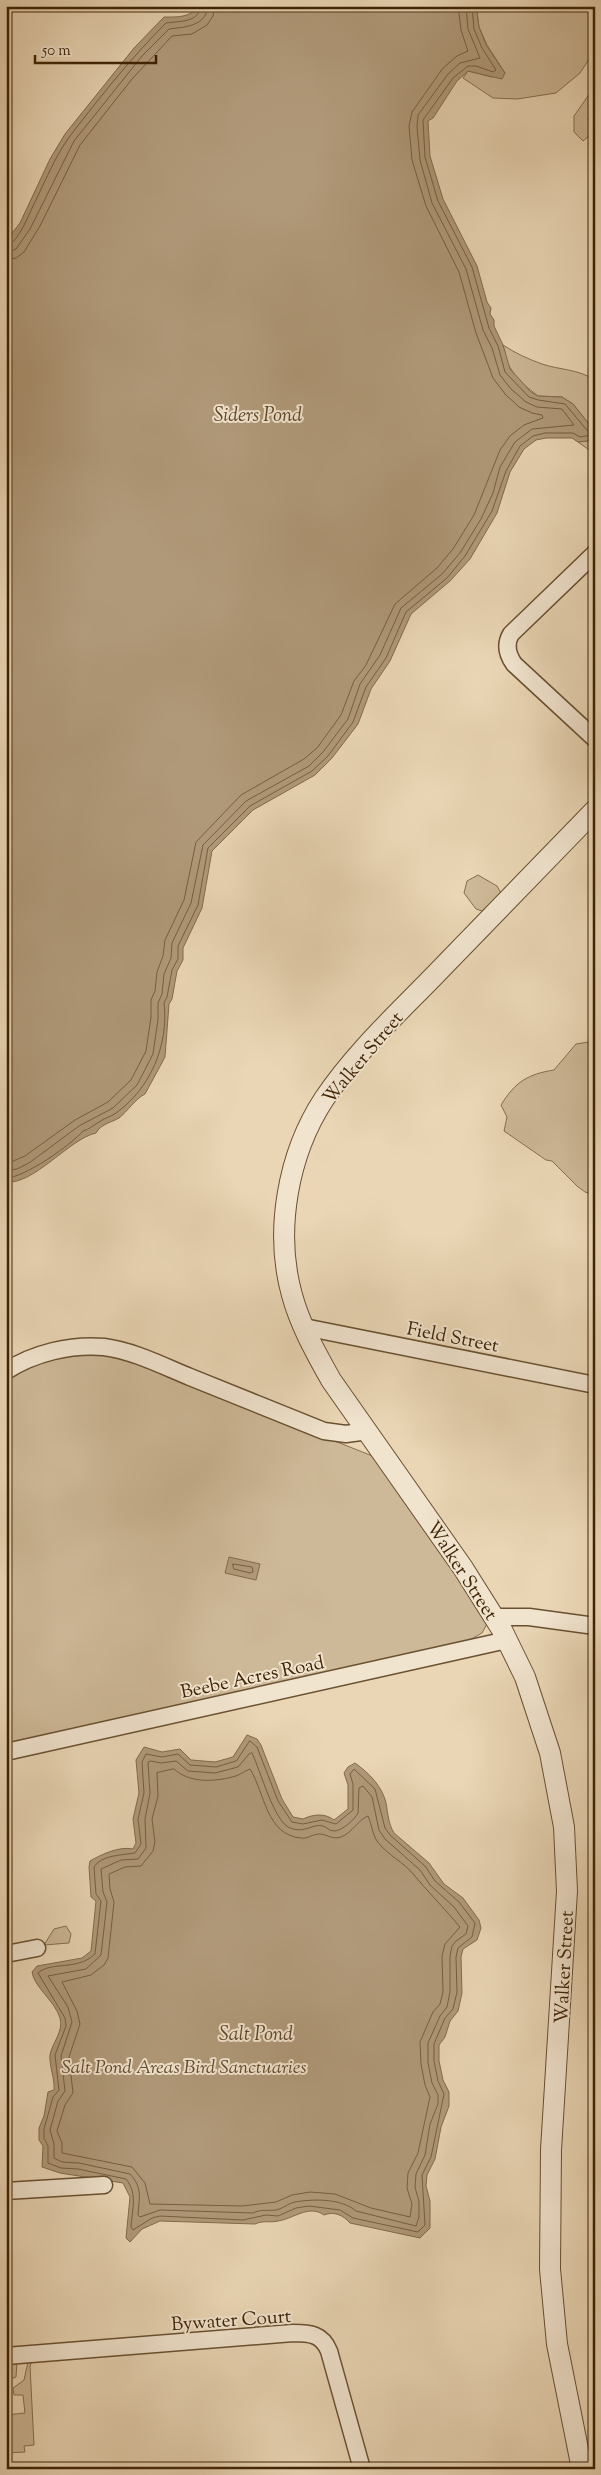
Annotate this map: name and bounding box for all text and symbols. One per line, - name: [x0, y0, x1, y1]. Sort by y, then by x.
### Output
- scale bar: [35, 32, 156, 64]
- text: 50 m: [41, 41, 71, 62]
- water label: Siders Pond: [214, 402, 302, 431]
- street label: Walker Street: [317, 1006, 411, 1111]
- street label: Field Street: [404, 1316, 501, 1361]
- street label: Walker Street: [419, 1516, 503, 1627]
- street label: Beebe Acres Road: [178, 1650, 327, 1707]
- street label: Walker Street: [549, 1909, 582, 2024]
- water label: Salt Pond: [219, 2021, 293, 2050]
- park label: Salt Pond Areas Bird Sanctuaries: [61, 2055, 307, 2082]
- street label: Bywater Court: [170, 2304, 293, 2339]

